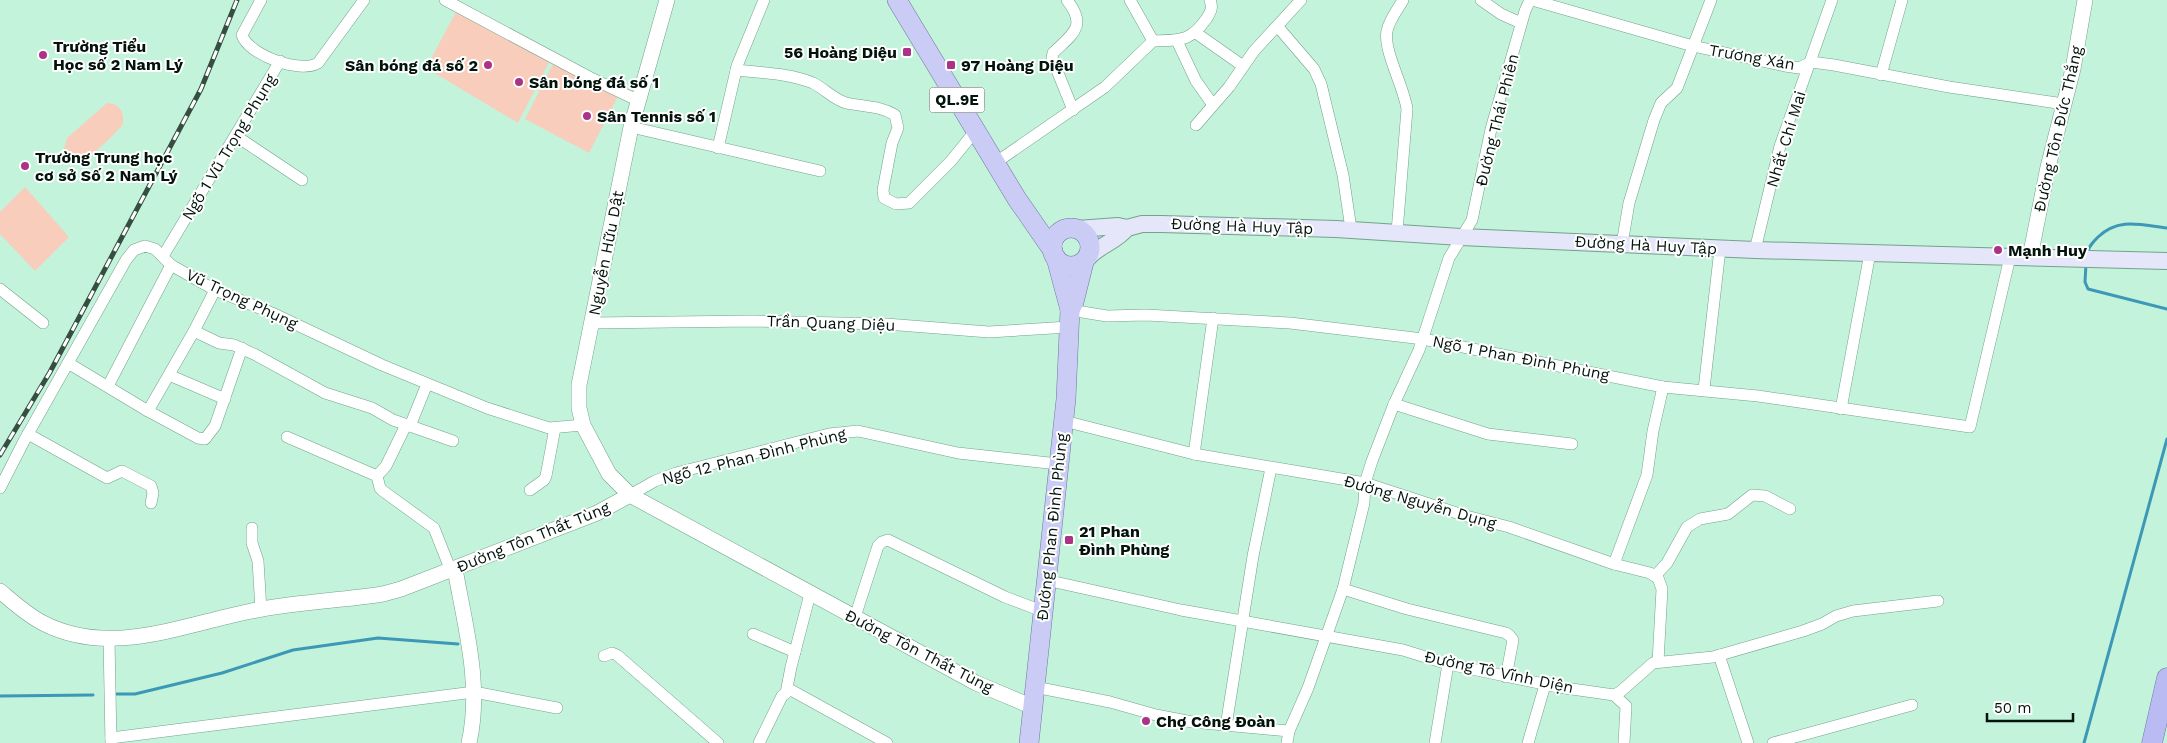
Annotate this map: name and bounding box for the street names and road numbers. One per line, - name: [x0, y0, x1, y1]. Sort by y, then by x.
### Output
- street label: Trương Xán: [1708, 40, 1796, 74]
- street label: Đường Tôn Đức Thắng: [2030, 44, 2086, 214]
- street label: Đường Thái Phiên: [1471, 52, 1523, 188]
- street label: Ngõ 1 Vũ Trọng Phụng: [178, 70, 280, 223]
- road number: QL.9E: [930, 88, 984, 112]
- street label: Nhất Chí Mai: [1762, 88, 1810, 190]
- street label: Nguyễn Hữu Dật: [585, 189, 627, 317]
- street label: Đường Hà Huy Tập: [1170, 214, 1314, 238]
- street label: Đường Hà Huy Tập: [1574, 232, 1718, 258]
- street label: Vũ Trọng Phụng: [183, 265, 301, 333]
- street label: Trần Quang Diệu: [766, 311, 896, 335]
- street label: Ngõ 1 Phan Đình Phùng: [1431, 332, 1612, 385]
- street label: Ngõ 12 Phan Đình Phùng: [660, 424, 849, 488]
- street label: Đường Phan Đình Phùng: [1033, 432, 1071, 622]
- street label: Đường Nguyễn Dụng: [1342, 471, 1499, 533]
- street label: Đường Tôn Thất Tùng: [454, 497, 613, 576]
- street label: Đường Tôn Thất Tùng: [842, 605, 997, 697]
- street label: Đường Tô Vĩnh Diện: [1423, 647, 1575, 697]

